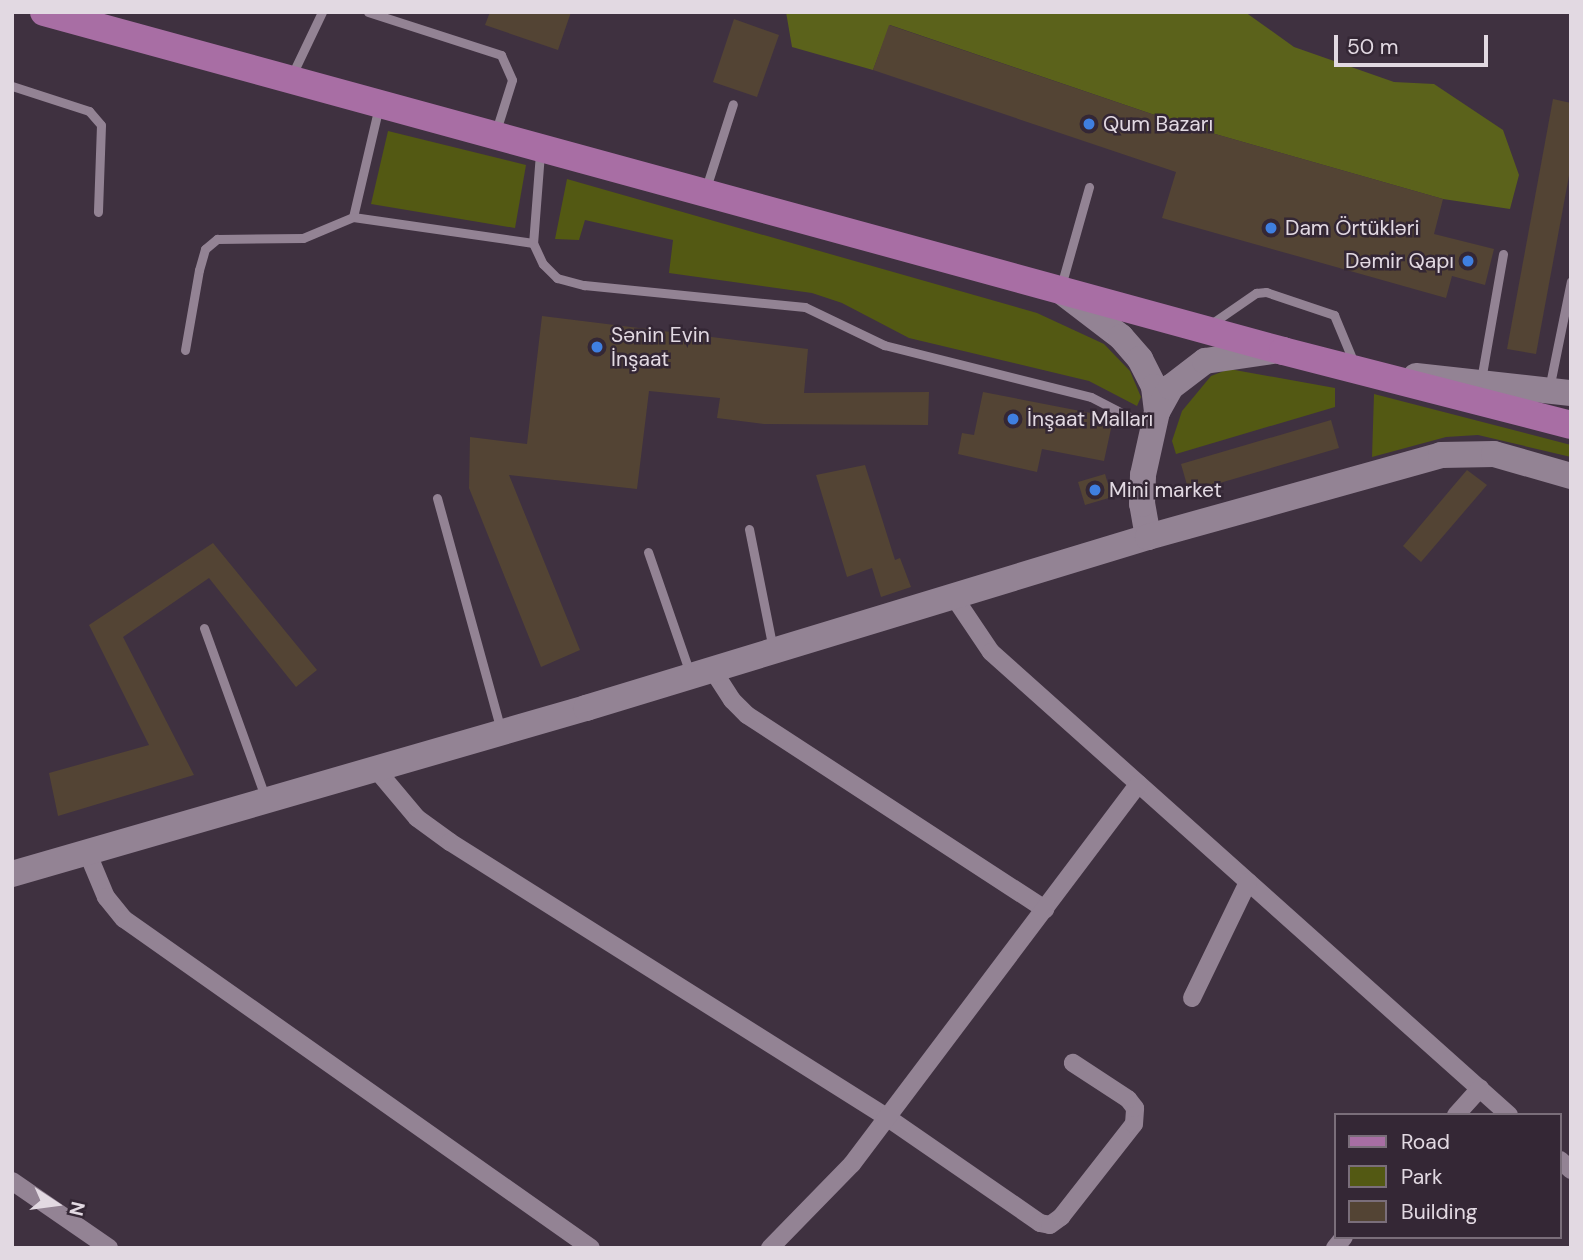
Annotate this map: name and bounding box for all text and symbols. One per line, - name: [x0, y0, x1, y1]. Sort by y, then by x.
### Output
- scale bar: [1338, 21, 1492, 65]
- text: 50 m: [1347, 33, 1398, 61]
- place label: Qum Bazarı: [1103, 111, 1213, 137]
- marker: Qum Bazarı: [1081, 116, 1097, 132]
- place label: Dam Örtükləri: [1285, 215, 1419, 241]
- marker: Dam Örtükləri: [1263, 220, 1279, 236]
- place label: Dəmir Qapı: [1345, 248, 1454, 274]
- marker: Dəmir Qapı: [1460, 253, 1476, 269]
- place label: Sənin Evin İnşaat: [611, 322, 710, 372]
- marker: Sənin Evin İnşaat: [589, 339, 605, 355]
- place label: İnşaat Malları: [1027, 406, 1153, 432]
- marker: İnşaat Malları: [1005, 411, 1021, 427]
- place label: Mini market: [1109, 477, 1222, 503]
- marker: Mini market: [1087, 482, 1103, 498]
- legend: [1334, 1113, 1562, 1239]
- text: Road: [1401, 1128, 1450, 1156]
- text: Park: [1401, 1163, 1442, 1191]
- north arrow: [21, 1169, 91, 1239]
- text: Building: [1401, 1198, 1477, 1226]
- text: N: [63, 1199, 91, 1218]

